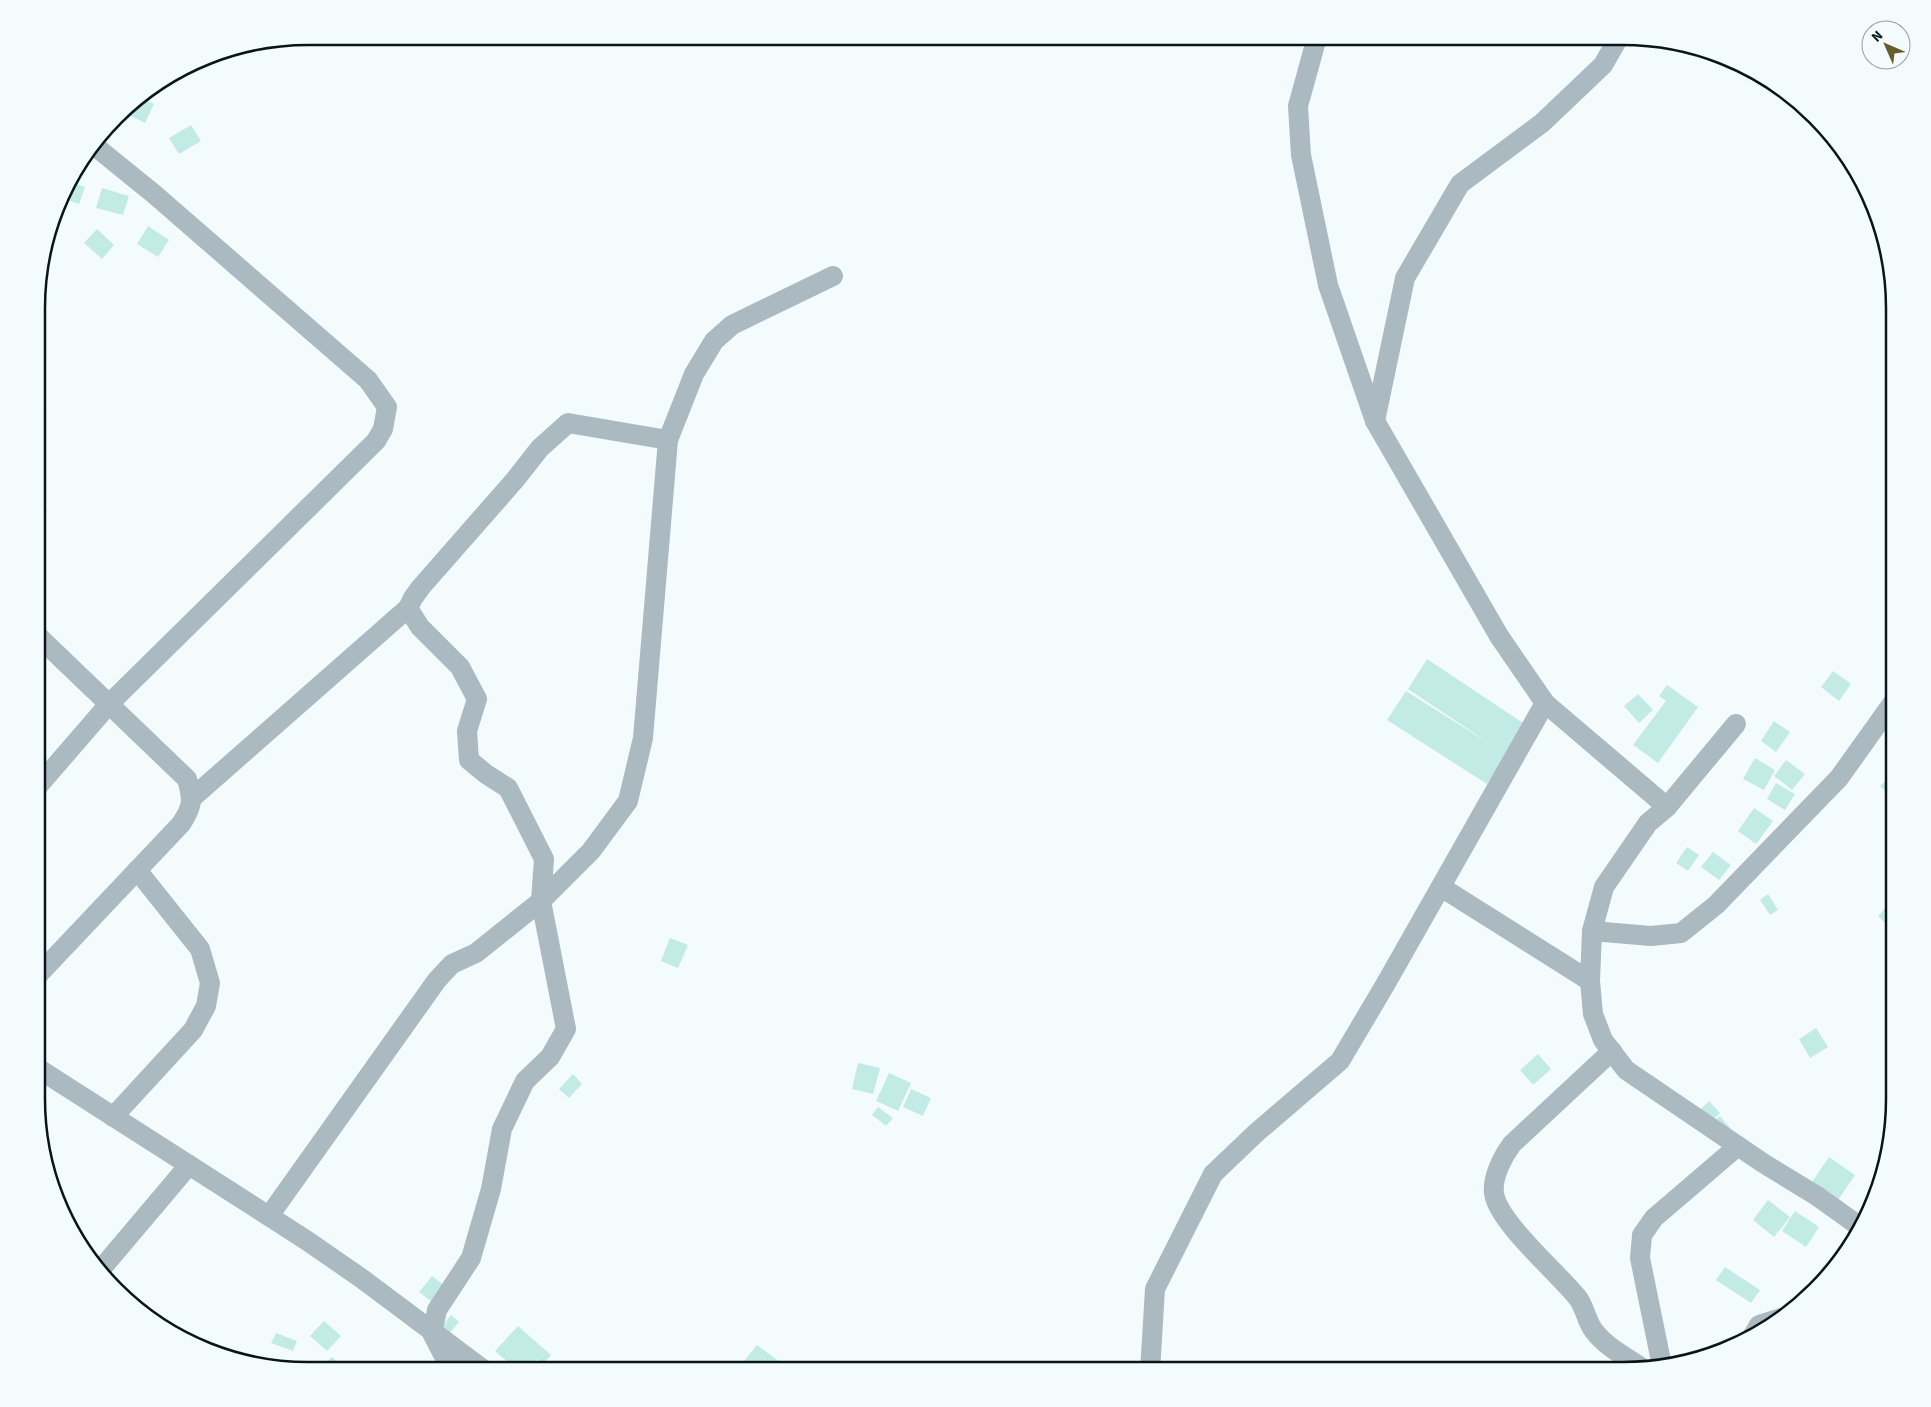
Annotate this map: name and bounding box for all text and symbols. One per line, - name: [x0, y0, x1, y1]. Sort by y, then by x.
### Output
- north arrow: [1861, 20, 1911, 70]
- text: N: [1867, 26, 1888, 47]

